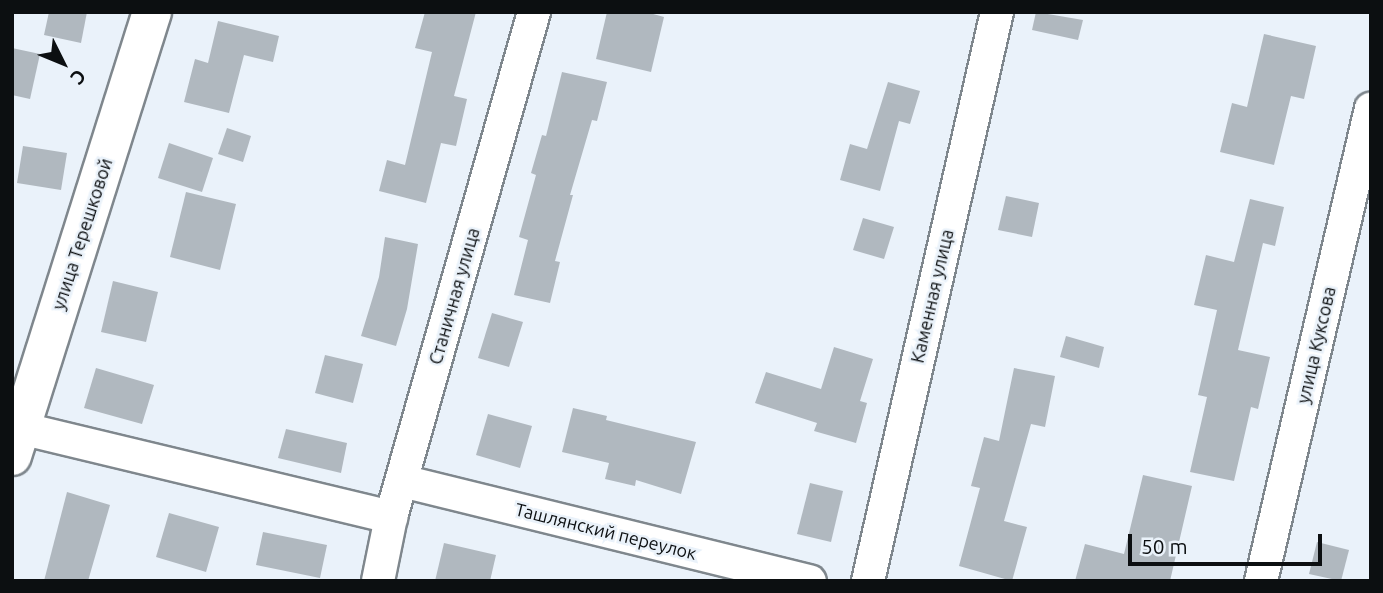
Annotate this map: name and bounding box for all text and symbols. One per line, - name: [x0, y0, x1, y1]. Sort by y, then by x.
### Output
- north arrow: [28, 28, 98, 98]
- text: С: [66, 65, 91, 89]
- street label: улица Терешковой: [47, 155, 117, 313]
- street label: Станичная улица: [424, 225, 484, 367]
- street label: Каменная улица: [906, 227, 958, 365]
- street label: улица Куксова: [1292, 284, 1340, 406]
- street label: Ташлянский переулок: [513, 498, 699, 564]
- scale bar: [1131, 520, 1325, 564]
- text: 50 m: [1141, 534, 1188, 558]

